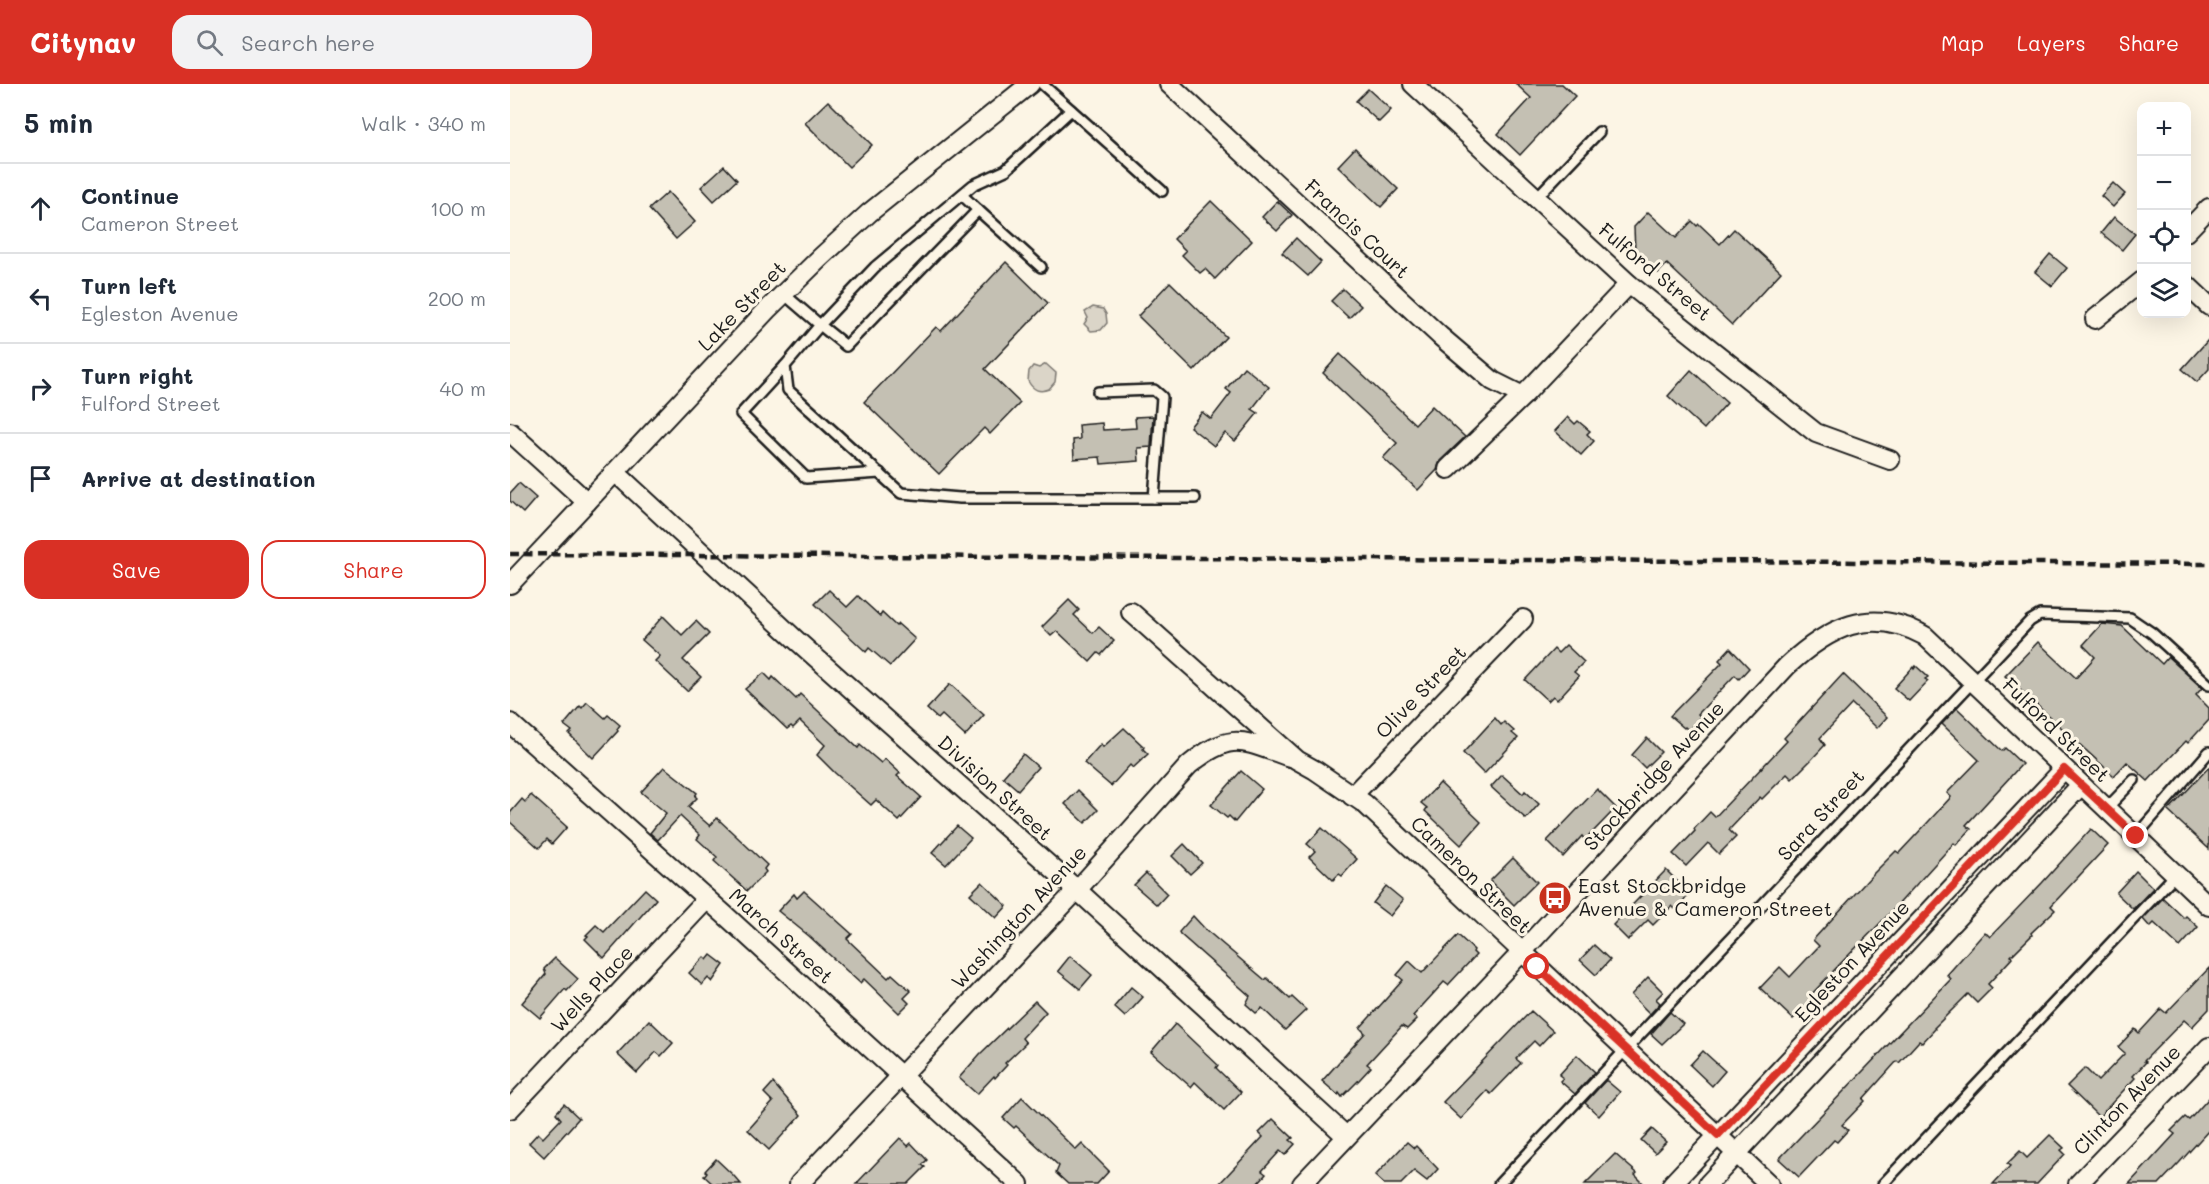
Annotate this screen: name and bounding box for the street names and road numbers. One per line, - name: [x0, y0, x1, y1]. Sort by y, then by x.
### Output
- street label: Francis Court: [1300, 173, 1416, 284]
- street label: Fulford Street: [1594, 216, 1717, 326]
- street label: Lake Street: [692, 255, 791, 356]
- street label: Olive Street: [1369, 639, 1471, 743]
- street label: Fulford Street: [1997, 671, 2116, 787]
- street label: Stockbridge Avenue: [1577, 695, 1729, 856]
- street label: Division Street: [933, 729, 1058, 846]
- street label: Sara Street: [1771, 763, 1869, 866]
- street label: Cameron Street: [1406, 810, 1538, 939]
- street label: Washington Avenue: [945, 839, 1092, 994]
- street label: March Street: [724, 882, 839, 989]
- street label: Egleston Avenue: [1788, 894, 1914, 1027]
- street label: Wells Place: [544, 939, 638, 1037]
- street label: Clinton Avenue: [2067, 1039, 2186, 1160]

